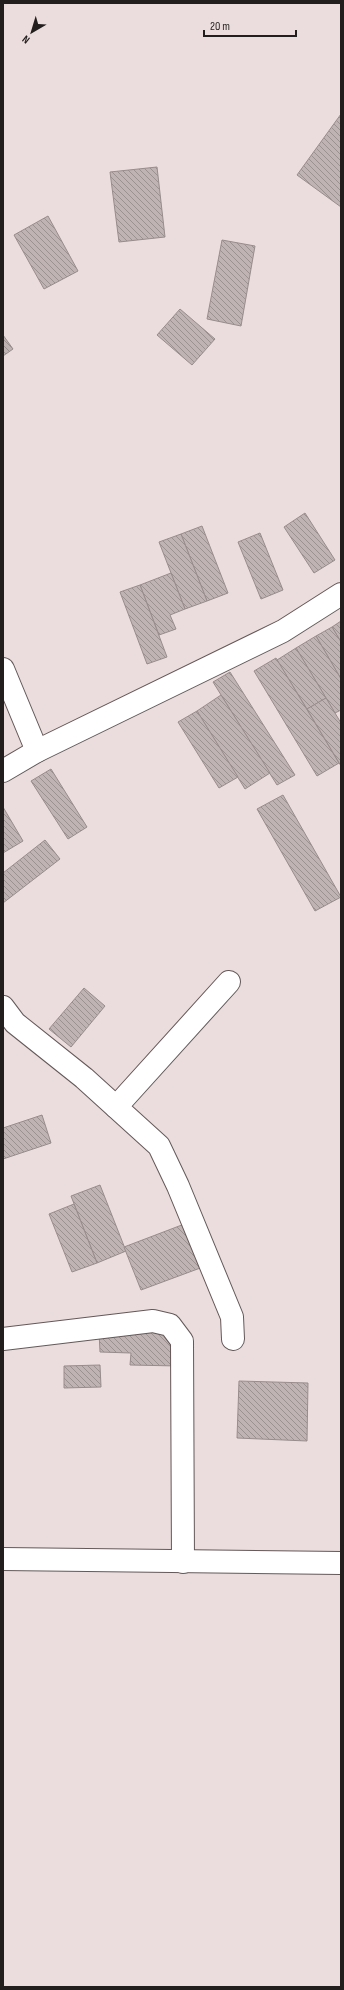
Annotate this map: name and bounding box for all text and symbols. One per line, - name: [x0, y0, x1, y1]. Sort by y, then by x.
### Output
- north arrow: [12, 12, 52, 52]
- scale bar: [204, 12, 296, 38]
- text: 20 m: [210, 19, 230, 34]
- text: N: [20, 32, 32, 46]

